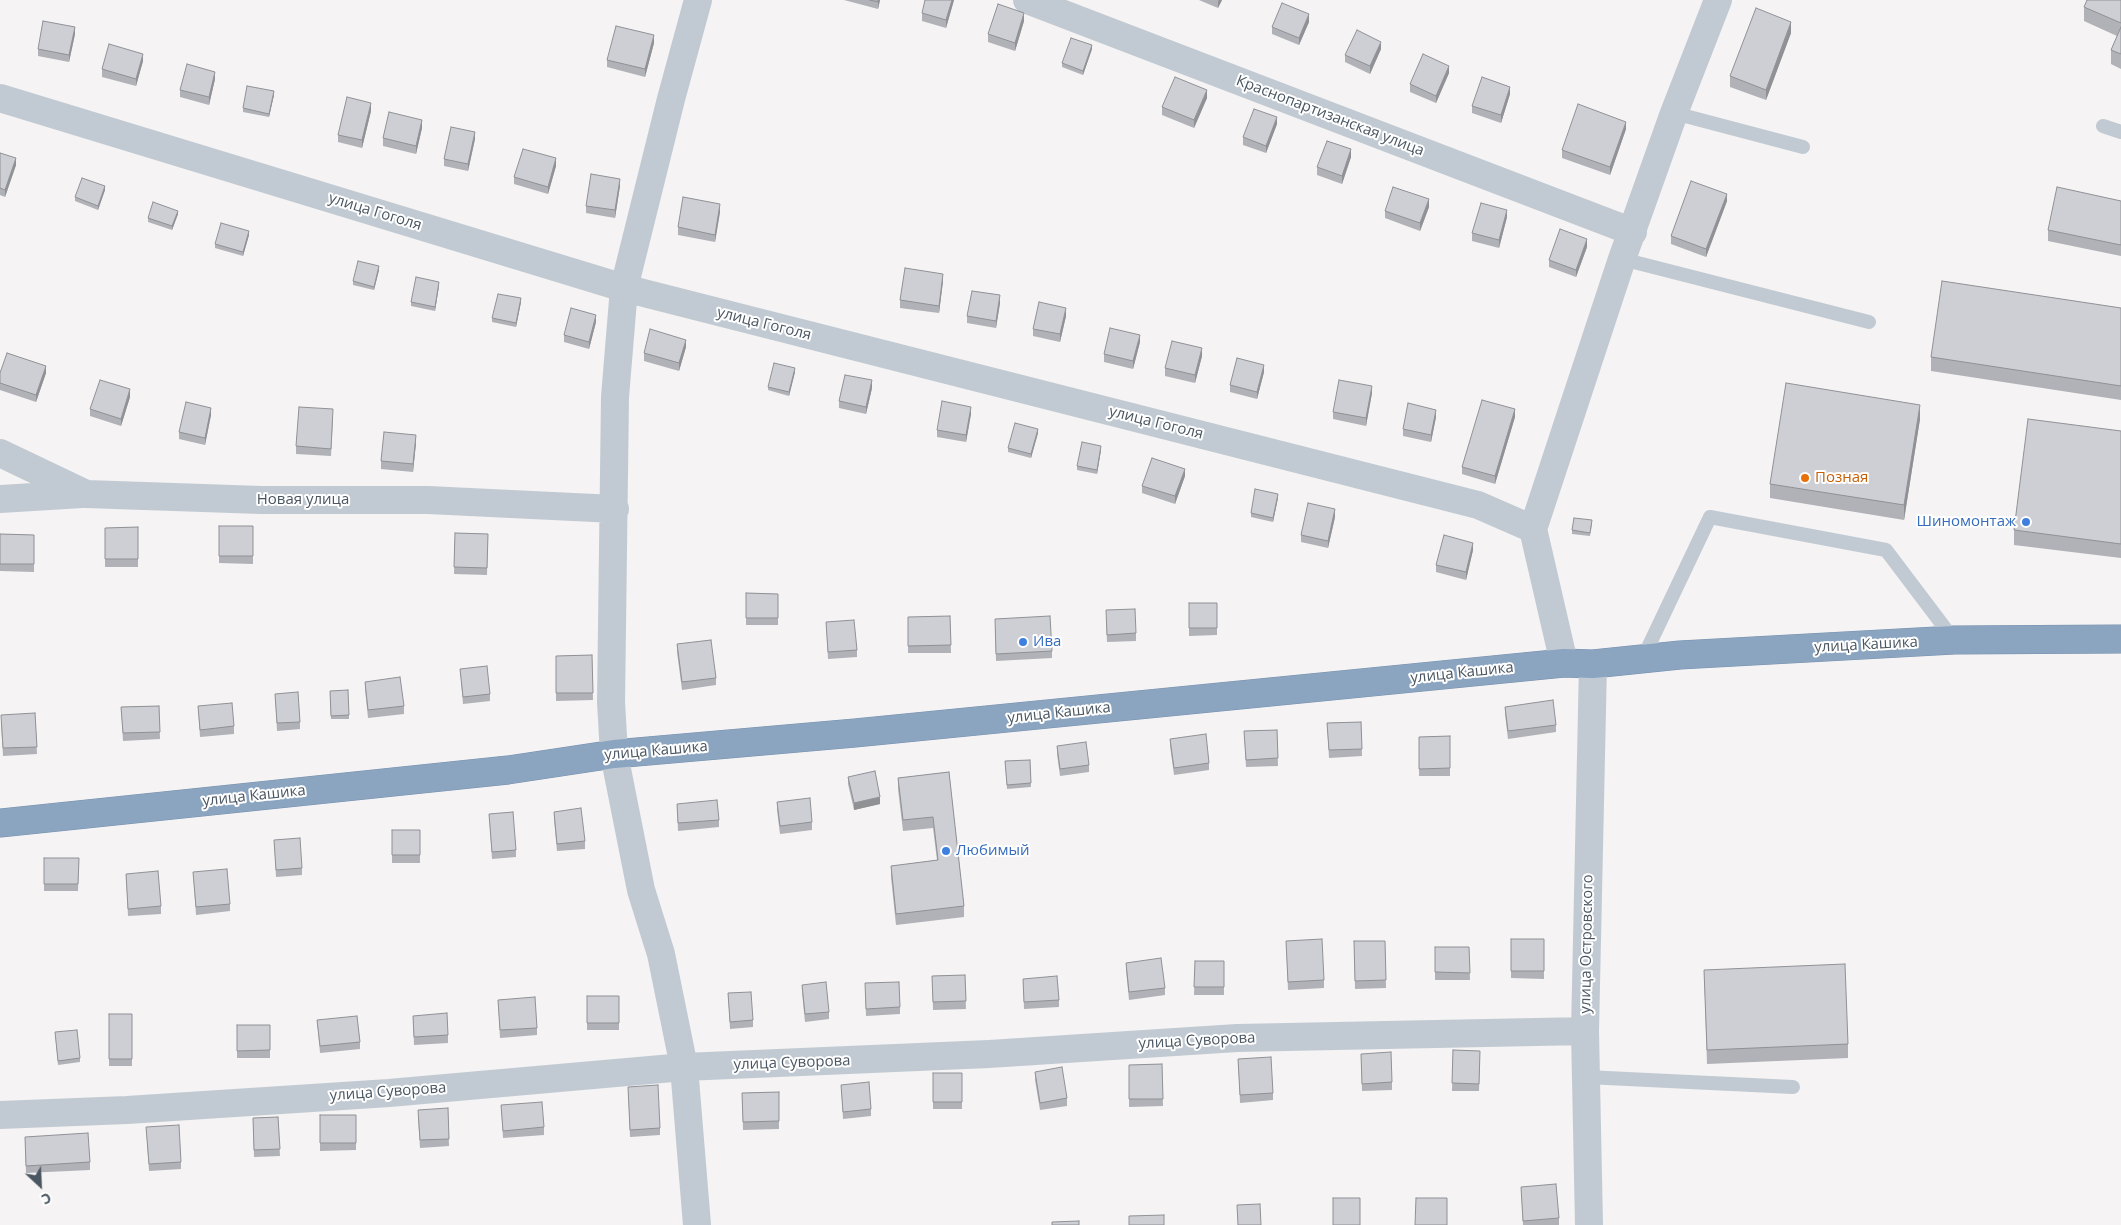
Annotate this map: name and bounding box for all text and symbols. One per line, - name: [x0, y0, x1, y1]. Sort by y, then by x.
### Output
- street label: Краснопартизанская улица: [1234, 72, 1426, 160]
- street label: улица Гоголя: [326, 189, 424, 235]
- street label: улица Гоголя: [715, 304, 813, 344]
- street label: улица Гоголя: [1107, 403, 1205, 443]
- place label: Позная: [1815, 469, 1868, 487]
- marker: Позная: [1799, 472, 1811, 484]
- street label: Новая улица: [257, 491, 349, 509]
- place label: Шиномонтаж: [1917, 513, 2016, 531]
- marker: Шиномонтаж: [2020, 516, 2032, 528]
- place label: Ива: [1033, 633, 1061, 651]
- street label: улица Кашика: [1814, 633, 1918, 657]
- marker: Ива: [1017, 636, 1029, 648]
- street label: улица Кашика: [1409, 659, 1515, 687]
- street label: улица Кашика: [1006, 699, 1112, 727]
- street label: улица Кашика: [604, 738, 708, 764]
- street label: улица Кашика: [201, 782, 307, 810]
- place label: Любимый: [956, 842, 1029, 860]
- marker: Любимый: [940, 845, 952, 857]
- street label: улица Островского: [1577, 874, 1597, 1014]
- street label: улица Суворова: [1138, 1029, 1256, 1053]
- street label: улица Суворова: [733, 1052, 851, 1074]
- street label: улица Суворова: [329, 1079, 447, 1105]
- north arrow: [15, 1160, 65, 1210]
- text: С: [38, 1189, 55, 1210]

